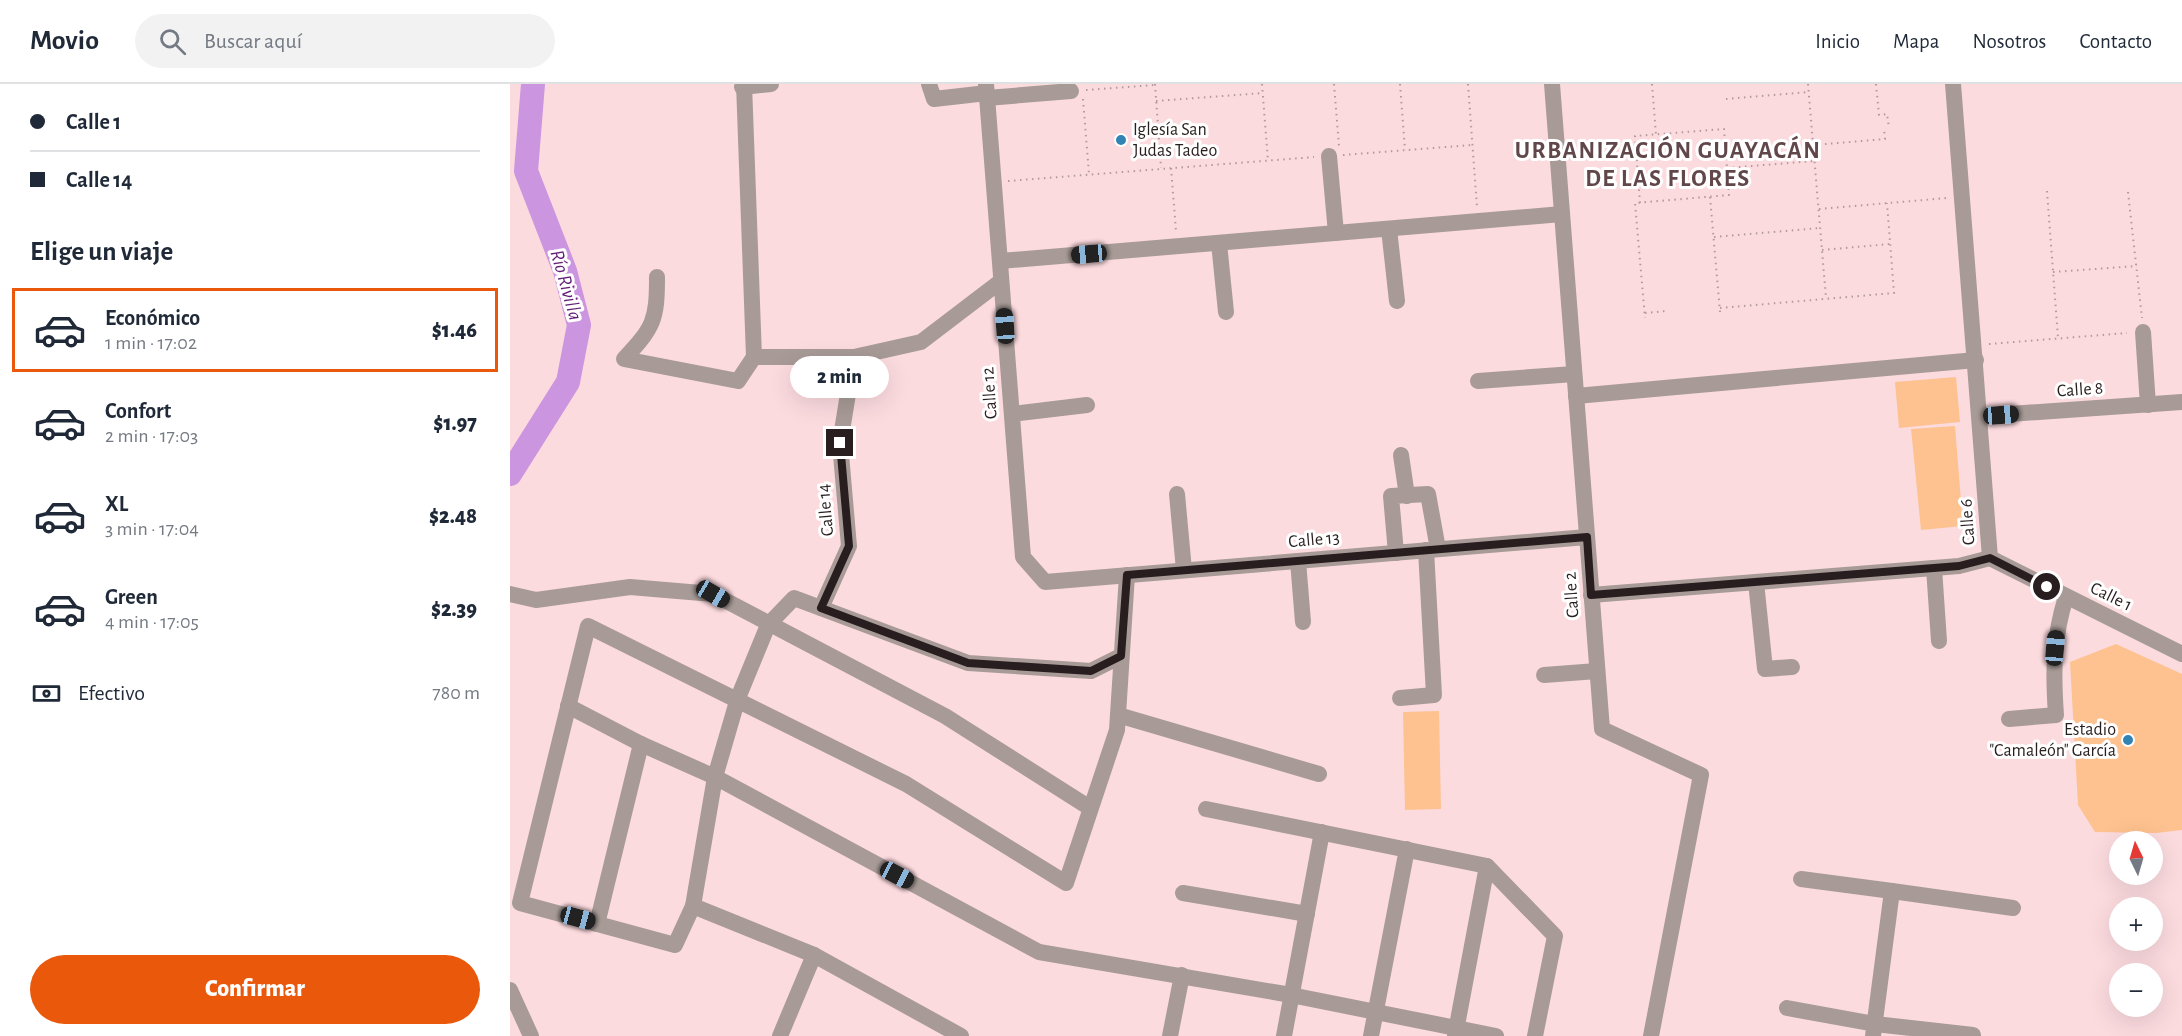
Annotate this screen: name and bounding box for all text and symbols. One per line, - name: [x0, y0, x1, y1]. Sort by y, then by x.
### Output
- search box: [135, 14, 555, 68]
- icon: search: [156, 25, 189, 58]
- text: Movio: [30, 27, 99, 55]
- text: Buscar aquí: [204, 30, 302, 52]
- text: Inicio: [1815, 31, 1860, 52]
- text: Mapa: [1893, 31, 1940, 52]
- text: Nosotros: [1973, 31, 2046, 52]
- text: Contacto: [2079, 31, 2152, 52]
- text: Calle 1: [66, 111, 121, 133]
- place label: Iglesía San Judas Tadeo: [1133, 121, 1217, 160]
- marker: Iglesía San Judas Tadeo: [1114, 133, 1128, 147]
- district label: URBANIZACIÓN GUAYACÁN DE LAS FLORES: [1515, 135, 1821, 191]
- text: Calle 14: [66, 169, 132, 191]
- text: Elige un viaje: [30, 238, 173, 265]
- car: [1070, 243, 1108, 265]
- water label: Río Rivilla: [546, 248, 586, 322]
- icon: car: [33, 303, 87, 357]
- text: Económico: [105, 307, 200, 329]
- car: [995, 307, 1015, 345]
- text: $1.46: [432, 319, 477, 341]
- text: 1 min · 17:02: [105, 333, 197, 353]
- callout: 2 min: [790, 356, 890, 398]
- street label: Calle 12: [979, 366, 1001, 420]
- text: 2 min: [817, 367, 862, 387]
- street label: Calle 8: [2056, 379, 2104, 401]
- icon: car: [33, 396, 87, 450]
- text: Confort: [105, 400, 171, 422]
- car: [1982, 405, 2020, 425]
- text: $1.97: [433, 412, 477, 434]
- text: 2 min · 17:03: [105, 426, 198, 446]
- route end: [826, 429, 853, 456]
- street label: Calle 14: [815, 483, 837, 537]
- icon: car: [33, 489, 87, 543]
- text: XL: [105, 493, 128, 515]
- street label: Calle 6: [1957, 498, 1979, 546]
- text: $2.48: [429, 505, 477, 527]
- text: 3 min · 17:04: [105, 519, 199, 539]
- street label: Calle 13: [1288, 529, 1340, 551]
- street label: Calle 2: [1561, 571, 1583, 619]
- route start: [2033, 573, 2060, 600]
- car: [693, 577, 733, 611]
- street label: Calle 1: [2087, 579, 2135, 615]
- icon: car: [33, 582, 87, 636]
- text: Green: [105, 586, 158, 608]
- text: $2.39: [431, 598, 477, 620]
- text: 4 min · 17:05: [105, 612, 199, 632]
- car: [2044, 629, 2066, 667]
- icon: cash: [30, 677, 63, 710]
- text: Efectivo: [78, 682, 145, 704]
- text: 780 m: [432, 683, 480, 703]
- place label: Estadio "Camaleón" García: [1989, 721, 2116, 760]
- marker: Estadio "Camaleón" García: [2121, 733, 2135, 747]
- north arrow: [2109, 831, 2163, 885]
- map controls: [2109, 831, 2163, 1017]
- car: [877, 859, 917, 891]
- button: +: [2109, 897, 2163, 951]
- car: [558, 905, 598, 931]
- button: Confirmar: [30, 955, 480, 1024]
- button: −: [2109, 963, 2163, 1017]

